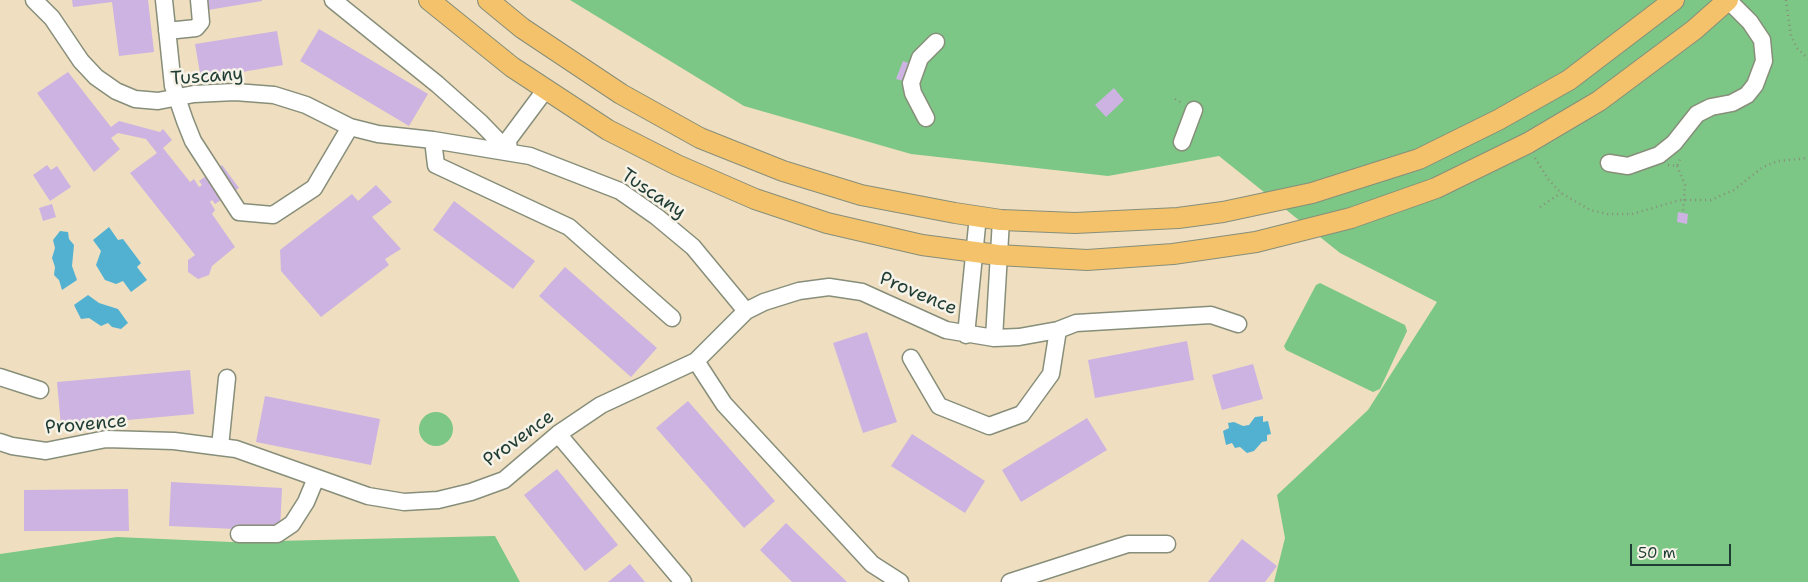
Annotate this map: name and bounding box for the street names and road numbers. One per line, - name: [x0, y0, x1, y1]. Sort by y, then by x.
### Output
- street label: Tuscany: [170, 63, 244, 91]
- street label: Tuscany: [616, 164, 690, 224]
- street label: Provence: [876, 267, 960, 321]
- street label: Provence: [479, 406, 559, 472]
- street label: Provence: [44, 410, 128, 440]

